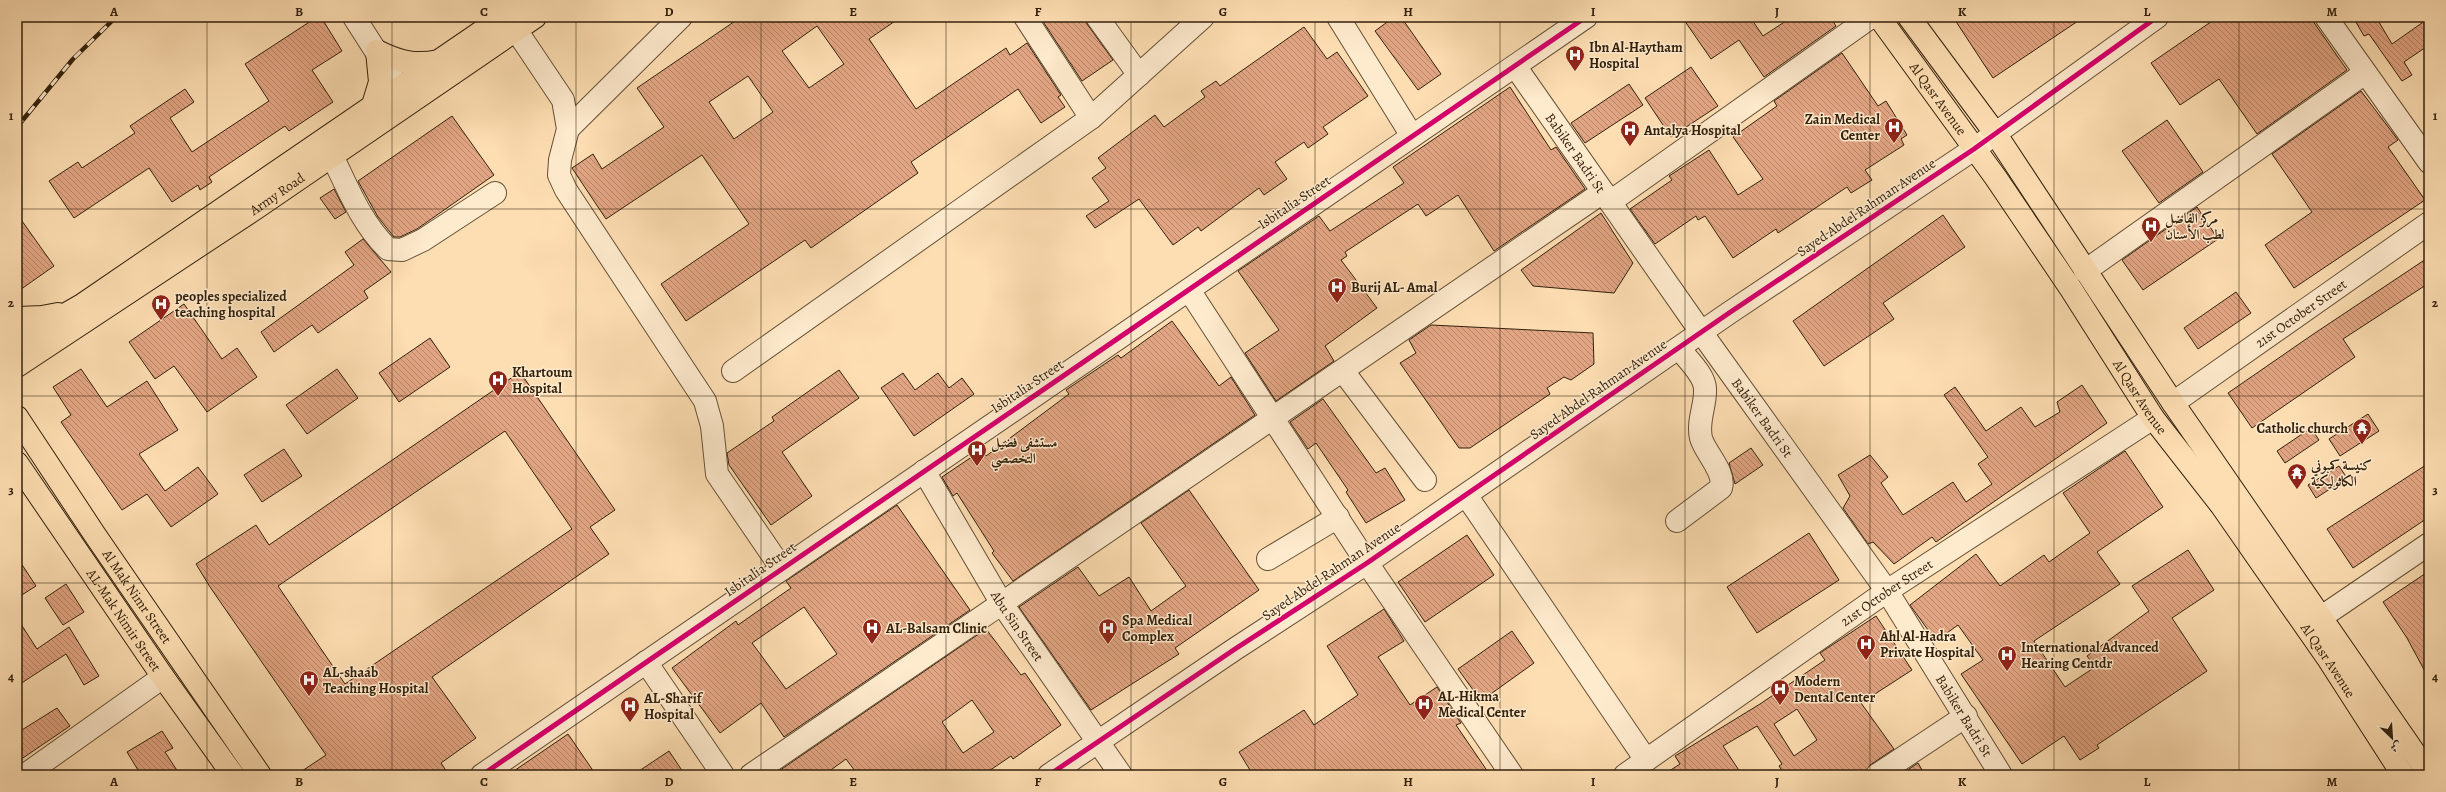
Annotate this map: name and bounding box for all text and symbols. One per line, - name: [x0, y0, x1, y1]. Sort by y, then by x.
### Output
- text: A: [109, 3, 119, 20]
- text: B: [295, 3, 303, 20]
- text: C: [480, 3, 488, 20]
- text: D: [664, 3, 674, 20]
- text: E: [849, 3, 857, 20]
- text: F: [1035, 3, 1042, 20]
- text: G: [1219, 3, 1227, 20]
- text: H: [1403, 3, 1413, 20]
- text: I: [1591, 3, 1596, 20]
- text: J: [1775, 3, 1779, 20]
- text: K: [1958, 3, 1967, 20]
- text: L: [2144, 3, 2151, 20]
- text: M: [2327, 3, 2338, 20]
- place label: Ibn Al-Haytham Hospital: [1589, 38, 1683, 73]
- hospital icon: Ibn Al-Haytham Hospital: [1564, 44, 1586, 72]
- street label: Al Qasr Avenue: [1904, 58, 1971, 139]
- text: 1: [9, 107, 14, 124]
- text: 1: [2433, 107, 2438, 124]
- street label: Babiker Badri St: [1541, 109, 1610, 197]
- place label: Zain Medical Center: [1805, 110, 1880, 145]
- hospital icon: Zain Medical Center: [1883, 116, 1905, 144]
- hospital icon: Antalya Hospital: [1619, 119, 1641, 147]
- place label: Antalya Hospital: [1643, 121, 1741, 140]
- street label: Sayed Abdel Rahman Avenue: [1793, 154, 1939, 261]
- street label: Army Road: [245, 168, 309, 220]
- street label: Isbitalia Street: [1254, 171, 1335, 234]
- place label: مركز الفاضل لطب الأسنان: [2165, 209, 2225, 244]
- hospital icon: مركز الفاضل لطب الأسنان: [2140, 215, 2162, 243]
- street label: 21st October Street: [2251, 275, 2351, 352]
- hospital icon: Burij AL- Amal: [1326, 276, 1348, 304]
- place label: Burij AL- Amal: [1351, 278, 1438, 297]
- place label: peoples specialized teaching hospital: [175, 287, 287, 322]
- hospital icon: peoples specialized teaching hospital: [150, 293, 172, 321]
- text: 2: [8, 294, 15, 311]
- text: 2: [2432, 294, 2439, 311]
- street label: Sayed Abdel Rahman Avenue: [1526, 335, 1671, 444]
- street label: Isbitalia Street: [987, 355, 1068, 418]
- street label: Al Qasr Avenue: [2108, 355, 2171, 438]
- place label: Khartoum Hospital: [512, 363, 573, 398]
- hospital icon: Khartoum Hospital: [487, 369, 509, 397]
- street label: Babiker Badri St: [1727, 374, 1797, 462]
- temple icon: Catholic church: [2351, 417, 2373, 445]
- place label: Catholic church: [2256, 419, 2348, 438]
- place label: مستشفى فضيل التخصصي: [991, 433, 1058, 472]
- hospital icon: مستشفى فضيل التخصصي: [966, 439, 988, 467]
- place label: كنيسة كمبوني الكاثوليكية: [2310, 456, 2372, 491]
- temple icon: كنيسة كمبوني الكاثوليكية: [2286, 462, 2308, 490]
- text: 3: [8, 481, 14, 498]
- text: 3: [2432, 481, 2438, 498]
- street label: Sayed Abdel Rahman Avenue: [1258, 518, 1404, 625]
- street label: Isbitalia Street: [721, 537, 800, 601]
- street label: Al Mak Nimr Street: [97, 545, 176, 648]
- street label: 21st October Street: [1837, 554, 1937, 631]
- street label: AL-Mak Nimir Street: [81, 564, 166, 676]
- street label: Abu Sin Street: [986, 587, 1048, 666]
- place label: Spa Medical Complex: [1122, 611, 1193, 646]
- hospital icon: AL-Balsam Clinic: [861, 617, 883, 645]
- hospital icon: Spa Medical Complex: [1097, 617, 1119, 645]
- place label: AL-Balsam Clinic: [885, 619, 987, 638]
- street label: Al Qasr Avenue: [2296, 619, 2360, 701]
- place label: Ahl Al-Hadra Private Hospital: [1879, 627, 1975, 662]
- hospital icon: Ahl Al-Hadra Private Hospital: [1855, 633, 1877, 661]
- place label: International Advanced Hearing Centdr: [2021, 638, 2159, 673]
- hospital icon: International Advanced Hearing Centdr: [1996, 644, 2018, 672]
- place label: AL-shaab Teaching Hospital: [322, 663, 429, 698]
- text: 4: [8, 668, 14, 685]
- text: 4: [2432, 668, 2438, 685]
- hospital icon: AL-shaab Teaching Hospital: [298, 669, 320, 697]
- street label: Babiker Badri St: [1931, 671, 1997, 761]
- place label: Modern Dental Center: [1794, 672, 1875, 707]
- hospital icon: Modern Dental Center: [1769, 678, 1791, 706]
- place label: AL-Hikma Medical Center: [1437, 687, 1526, 722]
- place label: AL-Sharif Hospital: [643, 689, 704, 724]
- hospital icon: AL-Hikma Medical Center: [1413, 693, 1435, 721]
- hospital icon: AL-Sharif Hospital: [619, 695, 641, 723]
- north arrow: [2372, 718, 2412, 758]
- text: ش: [2388, 738, 2404, 756]
- text: A: [109, 773, 119, 790]
- text: B: [295, 773, 303, 790]
- text: C: [480, 773, 488, 790]
- text: D: [664, 773, 674, 790]
- text: E: [849, 773, 857, 790]
- text: F: [1035, 773, 1042, 790]
- text: G: [1219, 773, 1227, 790]
- text: H: [1403, 773, 1413, 790]
- text: I: [1591, 773, 1596, 790]
- text: J: [1775, 773, 1779, 790]
- text: K: [1958, 773, 1967, 790]
- text: L: [2144, 773, 2151, 790]
- text: M: [2327, 773, 2338, 790]

